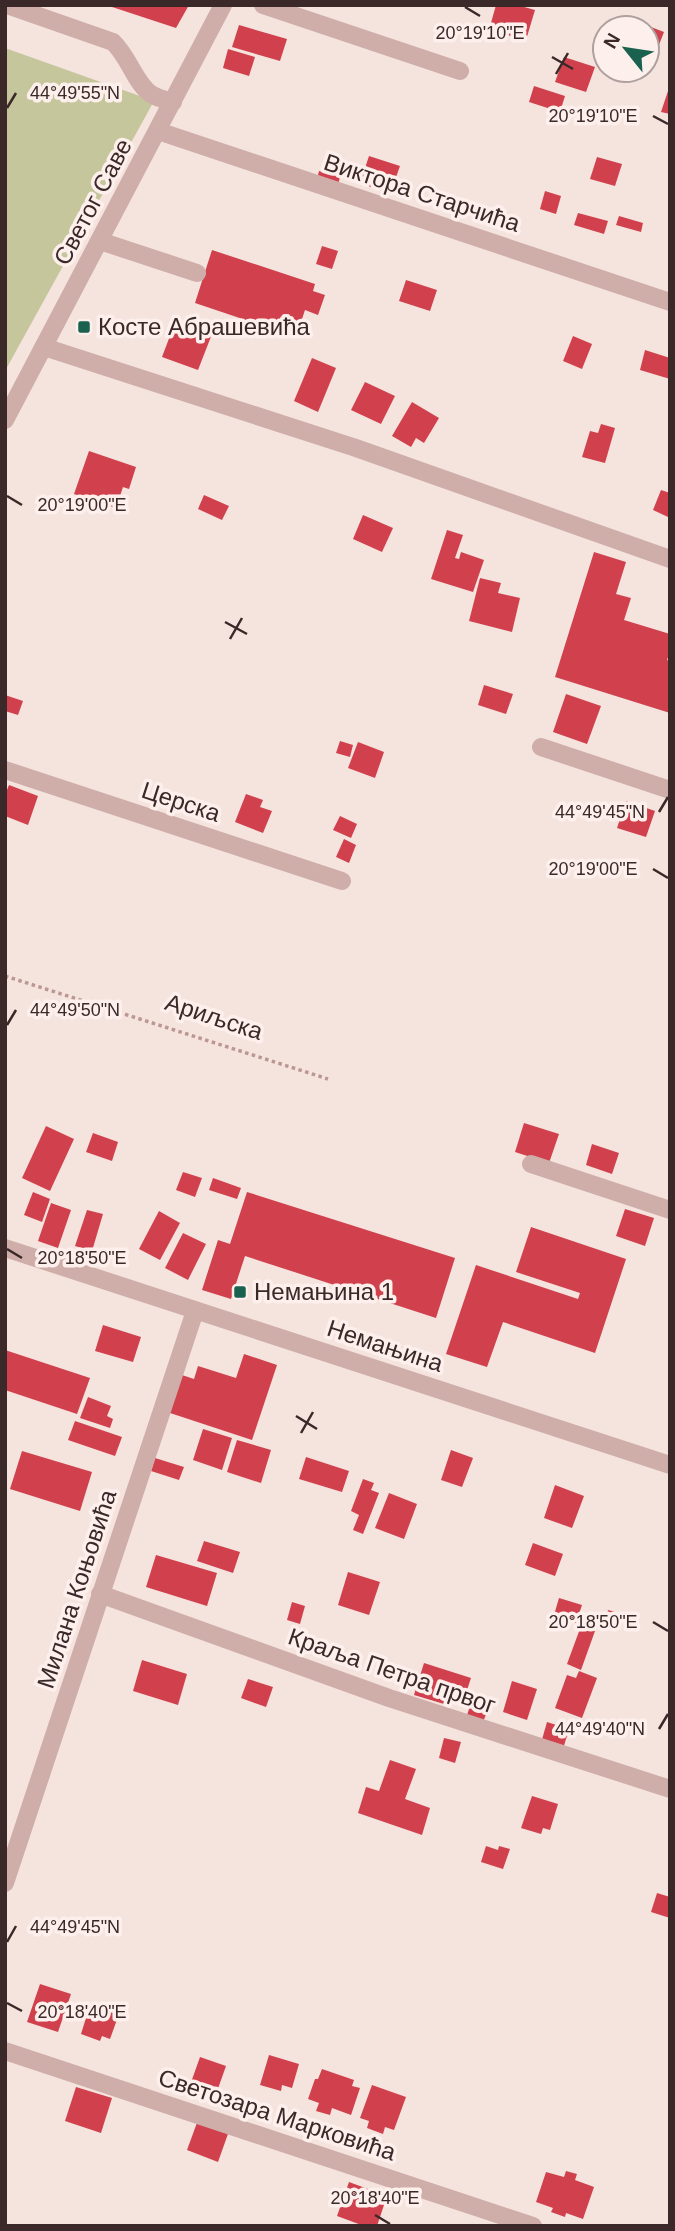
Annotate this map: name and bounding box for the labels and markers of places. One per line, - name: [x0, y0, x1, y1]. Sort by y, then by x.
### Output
- place label: Косте Абрашевића: [98, 313, 311, 340]
- marker: Косте Абрашевића: [76, 319, 92, 335]
- place label: Немањина 1: [254, 1278, 394, 1305]
- marker: Немањина 1: [232, 1284, 248, 1300]

